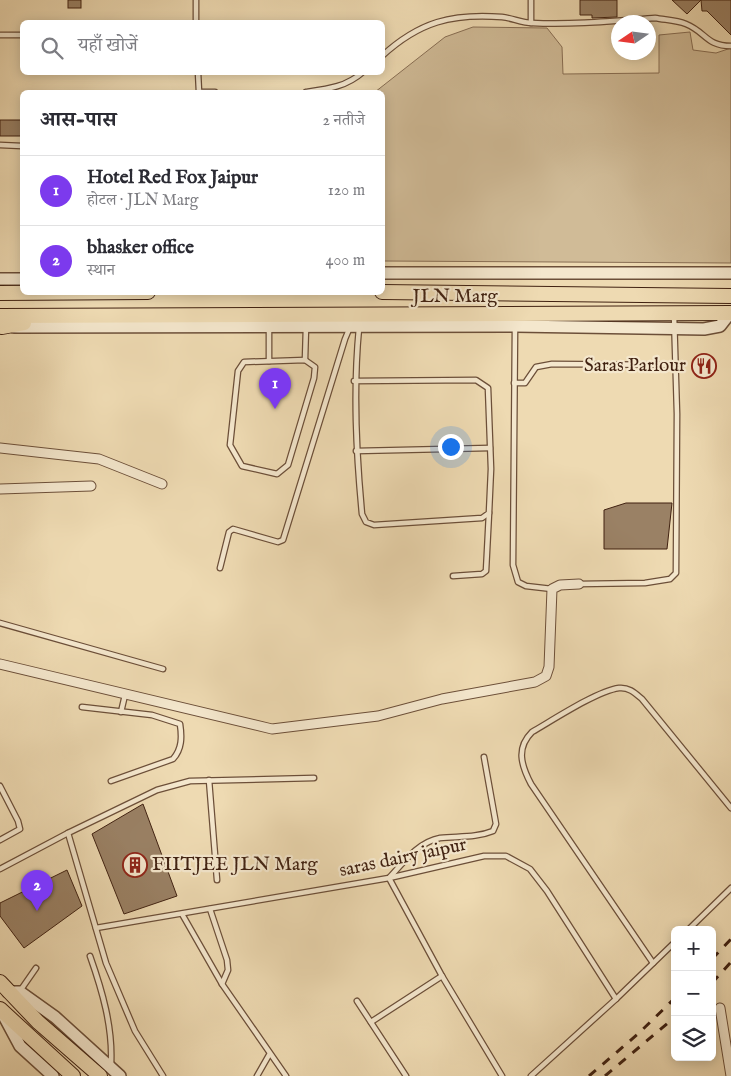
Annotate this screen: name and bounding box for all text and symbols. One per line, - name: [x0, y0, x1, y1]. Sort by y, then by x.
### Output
- north arrow: [611, 15, 656, 60]
- search box: [20, 20, 385, 75]
- icon: search: [38, 34, 66, 62]
- text: यहाँ खोजें: [78, 34, 138, 58]
- text: आस-पास: [40, 107, 117, 134]
- text: 2 नतीजे: [323, 111, 365, 131]
- text: Hotel Red Fox Jaipur: [87, 166, 258, 190]
- text: 1: [53, 181, 59, 201]
- text: 120 m: [328, 181, 365, 201]
- text: होटल · JLN Marg: [87, 191, 199, 211]
- text: bhasker office: [87, 236, 194, 260]
- text: 2: [52, 251, 60, 271]
- text: 400 m: [326, 251, 365, 271]
- text: स्थान: [87, 261, 115, 281]
- street label: JLN Marg: [410, 285, 498, 309]
- restaurant icon: Saras Parlour: [691, 353, 717, 379]
- place label: Saras Parlour: [584, 354, 686, 378]
- pin: 1: [259, 368, 291, 409]
- your location: [438, 434, 464, 460]
- street label: saras dairy jaipur: [337, 833, 469, 883]
- building icon: FIITJEE JLN Marg: [122, 852, 148, 878]
- place label: FIITJEE JLN Marg: [152, 853, 318, 877]
- pin: 2: [21, 870, 53, 911]
- map controls: [671, 926, 716, 1061]
- button: +: [671, 926, 716, 971]
- button: −: [671, 971, 716, 1016]
- button: layers: [671, 1016, 716, 1061]

